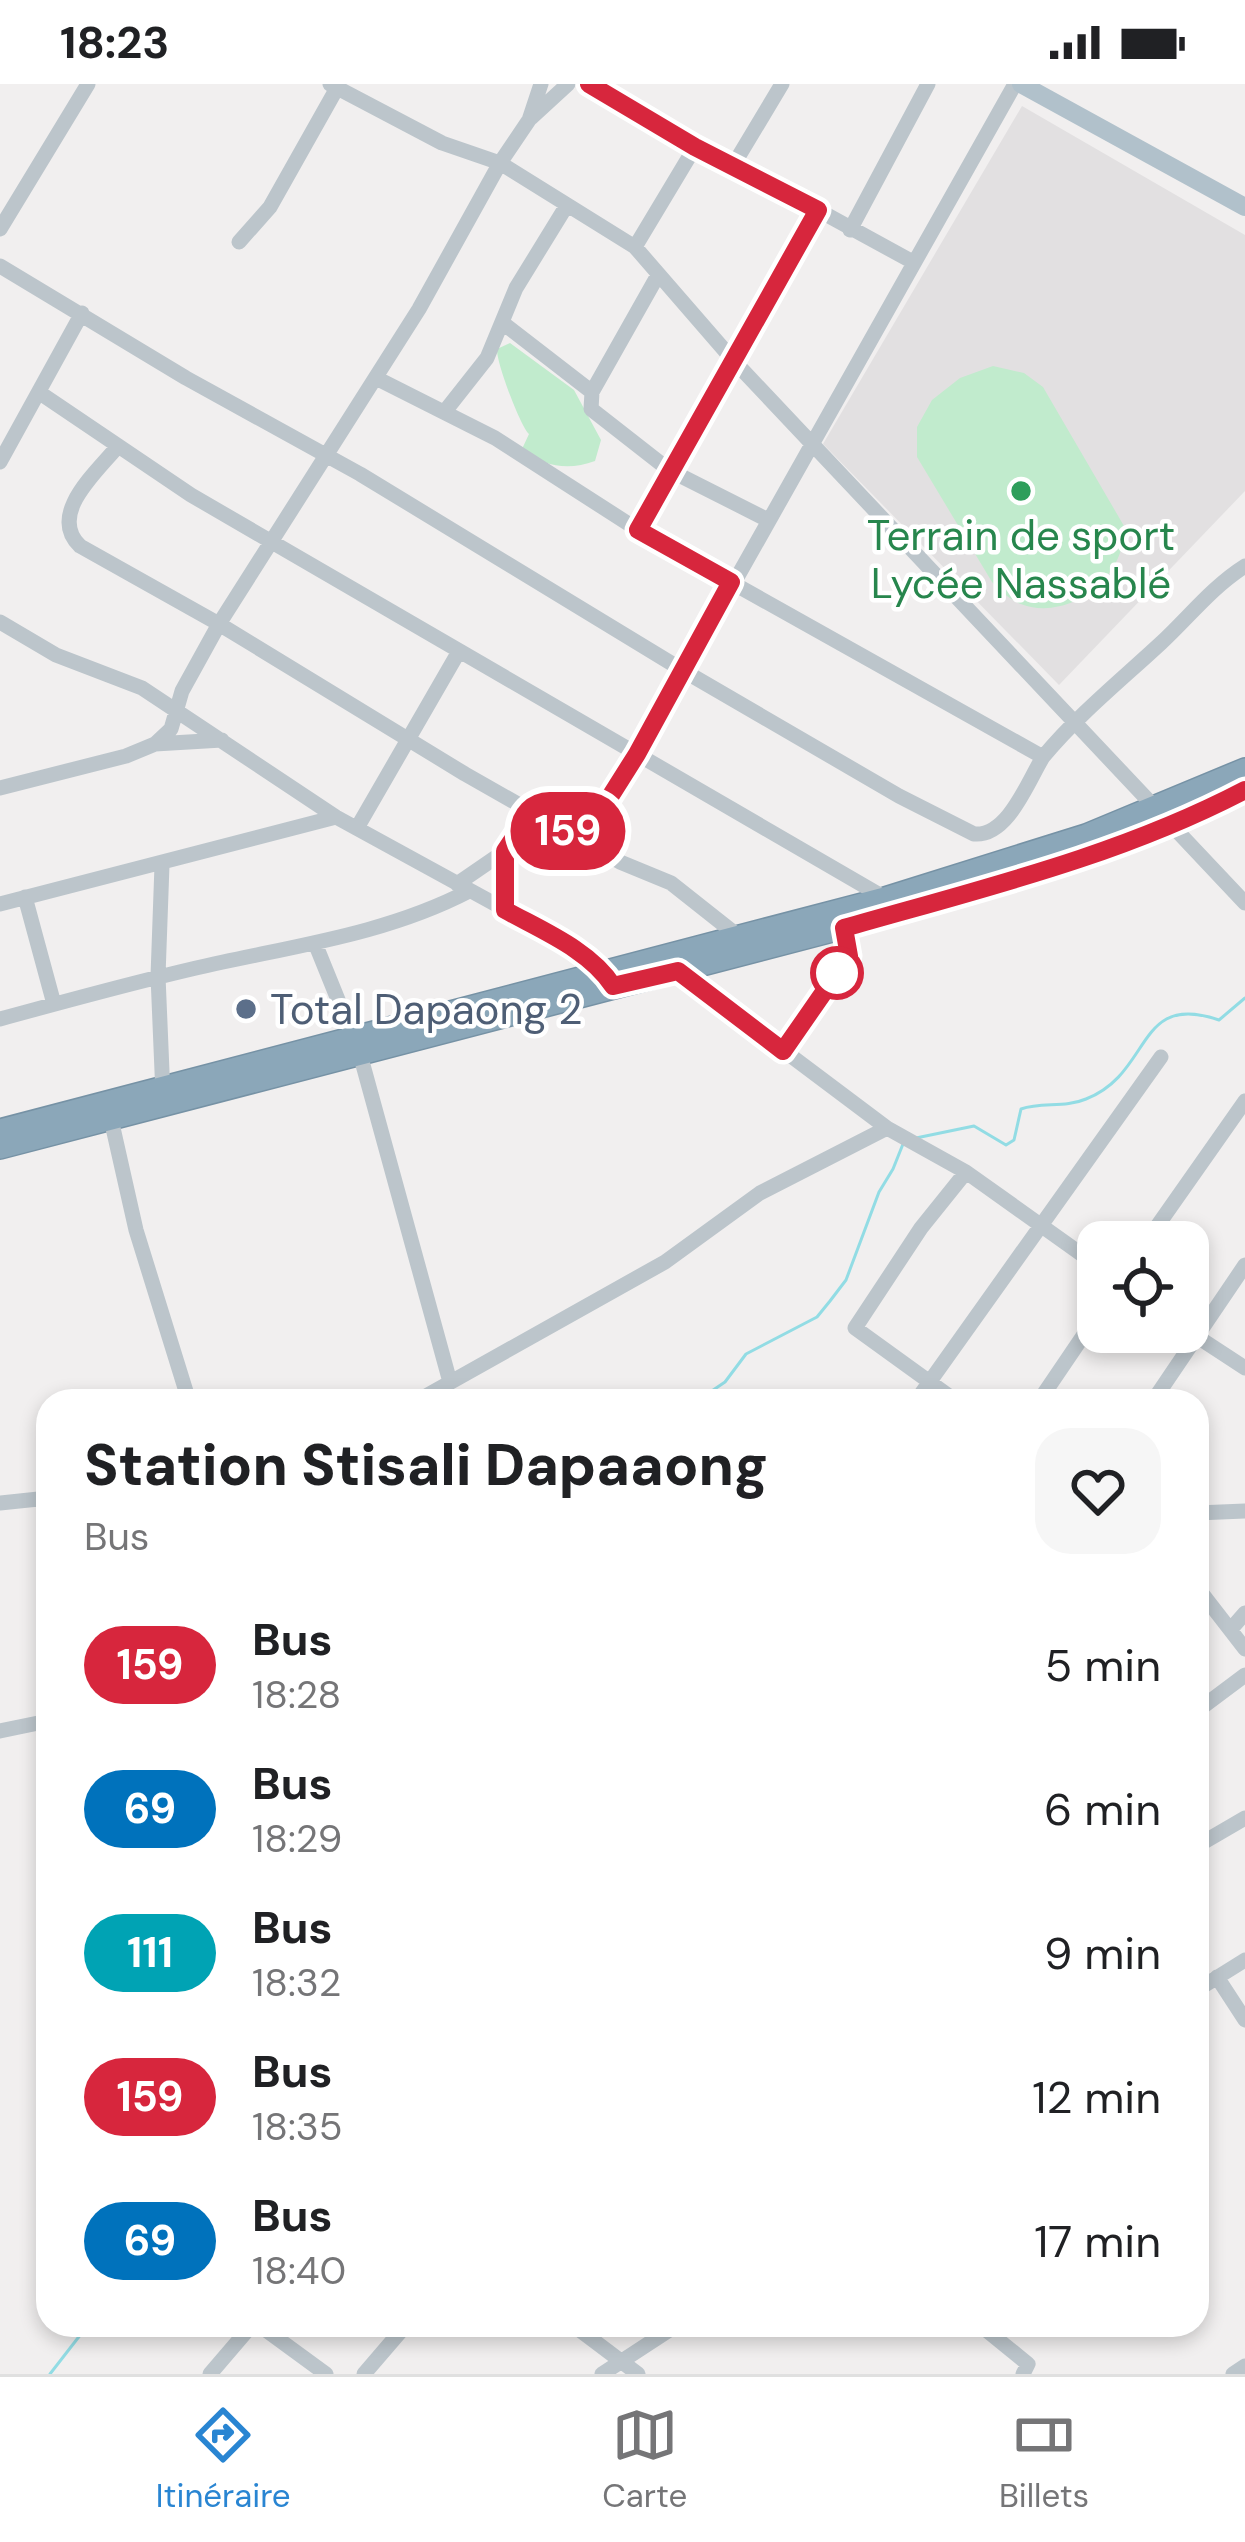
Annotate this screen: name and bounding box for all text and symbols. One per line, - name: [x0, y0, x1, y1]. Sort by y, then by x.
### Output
- text: 18:23: [60, 13, 169, 72]
- marker: Terrain de sport Lycée Nassablé: [1008, 478, 1034, 504]
- place label: Terrain de sport Lycée Nassablé: [867, 508, 1175, 611]
- line badge: 159: [499, 792, 637, 870]
- text: 159: [534, 803, 602, 858]
- unlabelled marker: [812, 948, 862, 998]
- place label: Total Dapaong 2: [270, 982, 582, 1037]
- marker: Total Dapaong 2: [233, 996, 259, 1022]
- map controls: [1077, 1221, 1209, 1353]
- button: locate: [1077, 1221, 1209, 1353]
- text: Station Stisali Dapaaong: [84, 1428, 768, 1503]
- button: heart: [1035, 1428, 1161, 1554]
- text: Bus: [84, 1511, 149, 1562]
- text: Bus: [252, 1610, 332, 1669]
- text: 5 min: [1045, 1636, 1161, 1695]
- text: 159: [116, 1637, 184, 1692]
- text: 18:28: [252, 1669, 341, 1720]
- text: Bus: [252, 1754, 332, 1813]
- text: 6 min: [1044, 1780, 1161, 1839]
- text: 69: [124, 1781, 176, 1836]
- text: 18:29: [252, 1813, 342, 1864]
- text: Bus: [252, 1898, 332, 1957]
- text: 9 min: [1044, 1924, 1161, 1983]
- text: 111: [127, 1925, 173, 1980]
- text: 18:32: [252, 1957, 341, 2008]
- text: Bus: [252, 2042, 332, 2101]
- text: 12 min: [1032, 2068, 1161, 2127]
- text: 159: [116, 2069, 184, 2124]
- text: 18:35: [252, 2101, 343, 2152]
- text: Bus: [252, 2186, 332, 2245]
- text: 17 min: [1034, 2212, 1161, 2271]
- text: 69: [124, 2213, 176, 2268]
- text: 18:40: [252, 2245, 346, 2296]
- tab: Itinéraire: [156, 2402, 291, 2517]
- tab: Carte: [602, 2402, 687, 2517]
- tab: Billets: [999, 2402, 1089, 2517]

